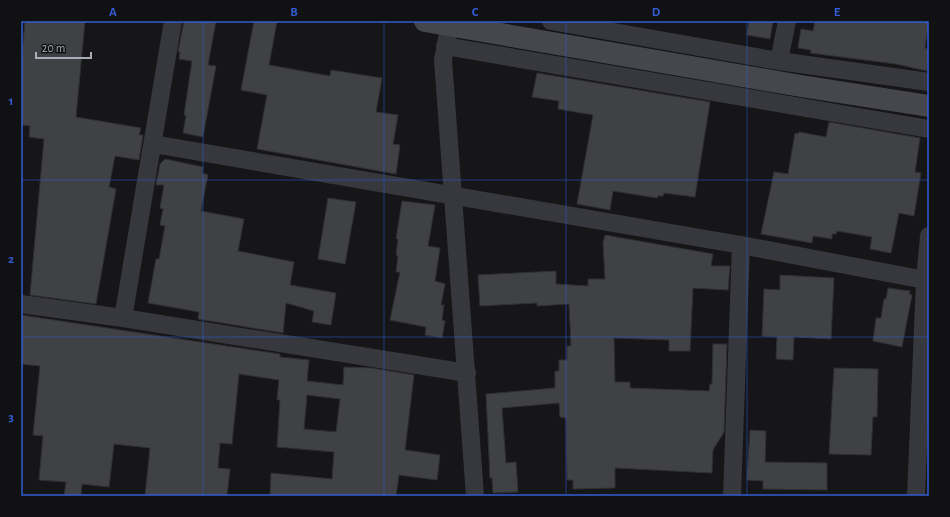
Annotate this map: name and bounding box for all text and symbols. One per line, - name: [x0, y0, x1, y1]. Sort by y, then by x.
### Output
- text: A: [109, 6, 117, 19]
- text: B: [290, 6, 298, 19]
- text: C: [472, 6, 479, 19]
- text: D: [652, 6, 661, 19]
- text: E: [834, 6, 841, 19]
- scale bar: [36, 34, 91, 60]
- text: 20 m: [42, 42, 65, 54]
- text: 1: [9, 95, 13, 108]
- text: 2: [8, 253, 14, 266]
- text: 3: [8, 411, 14, 424]

